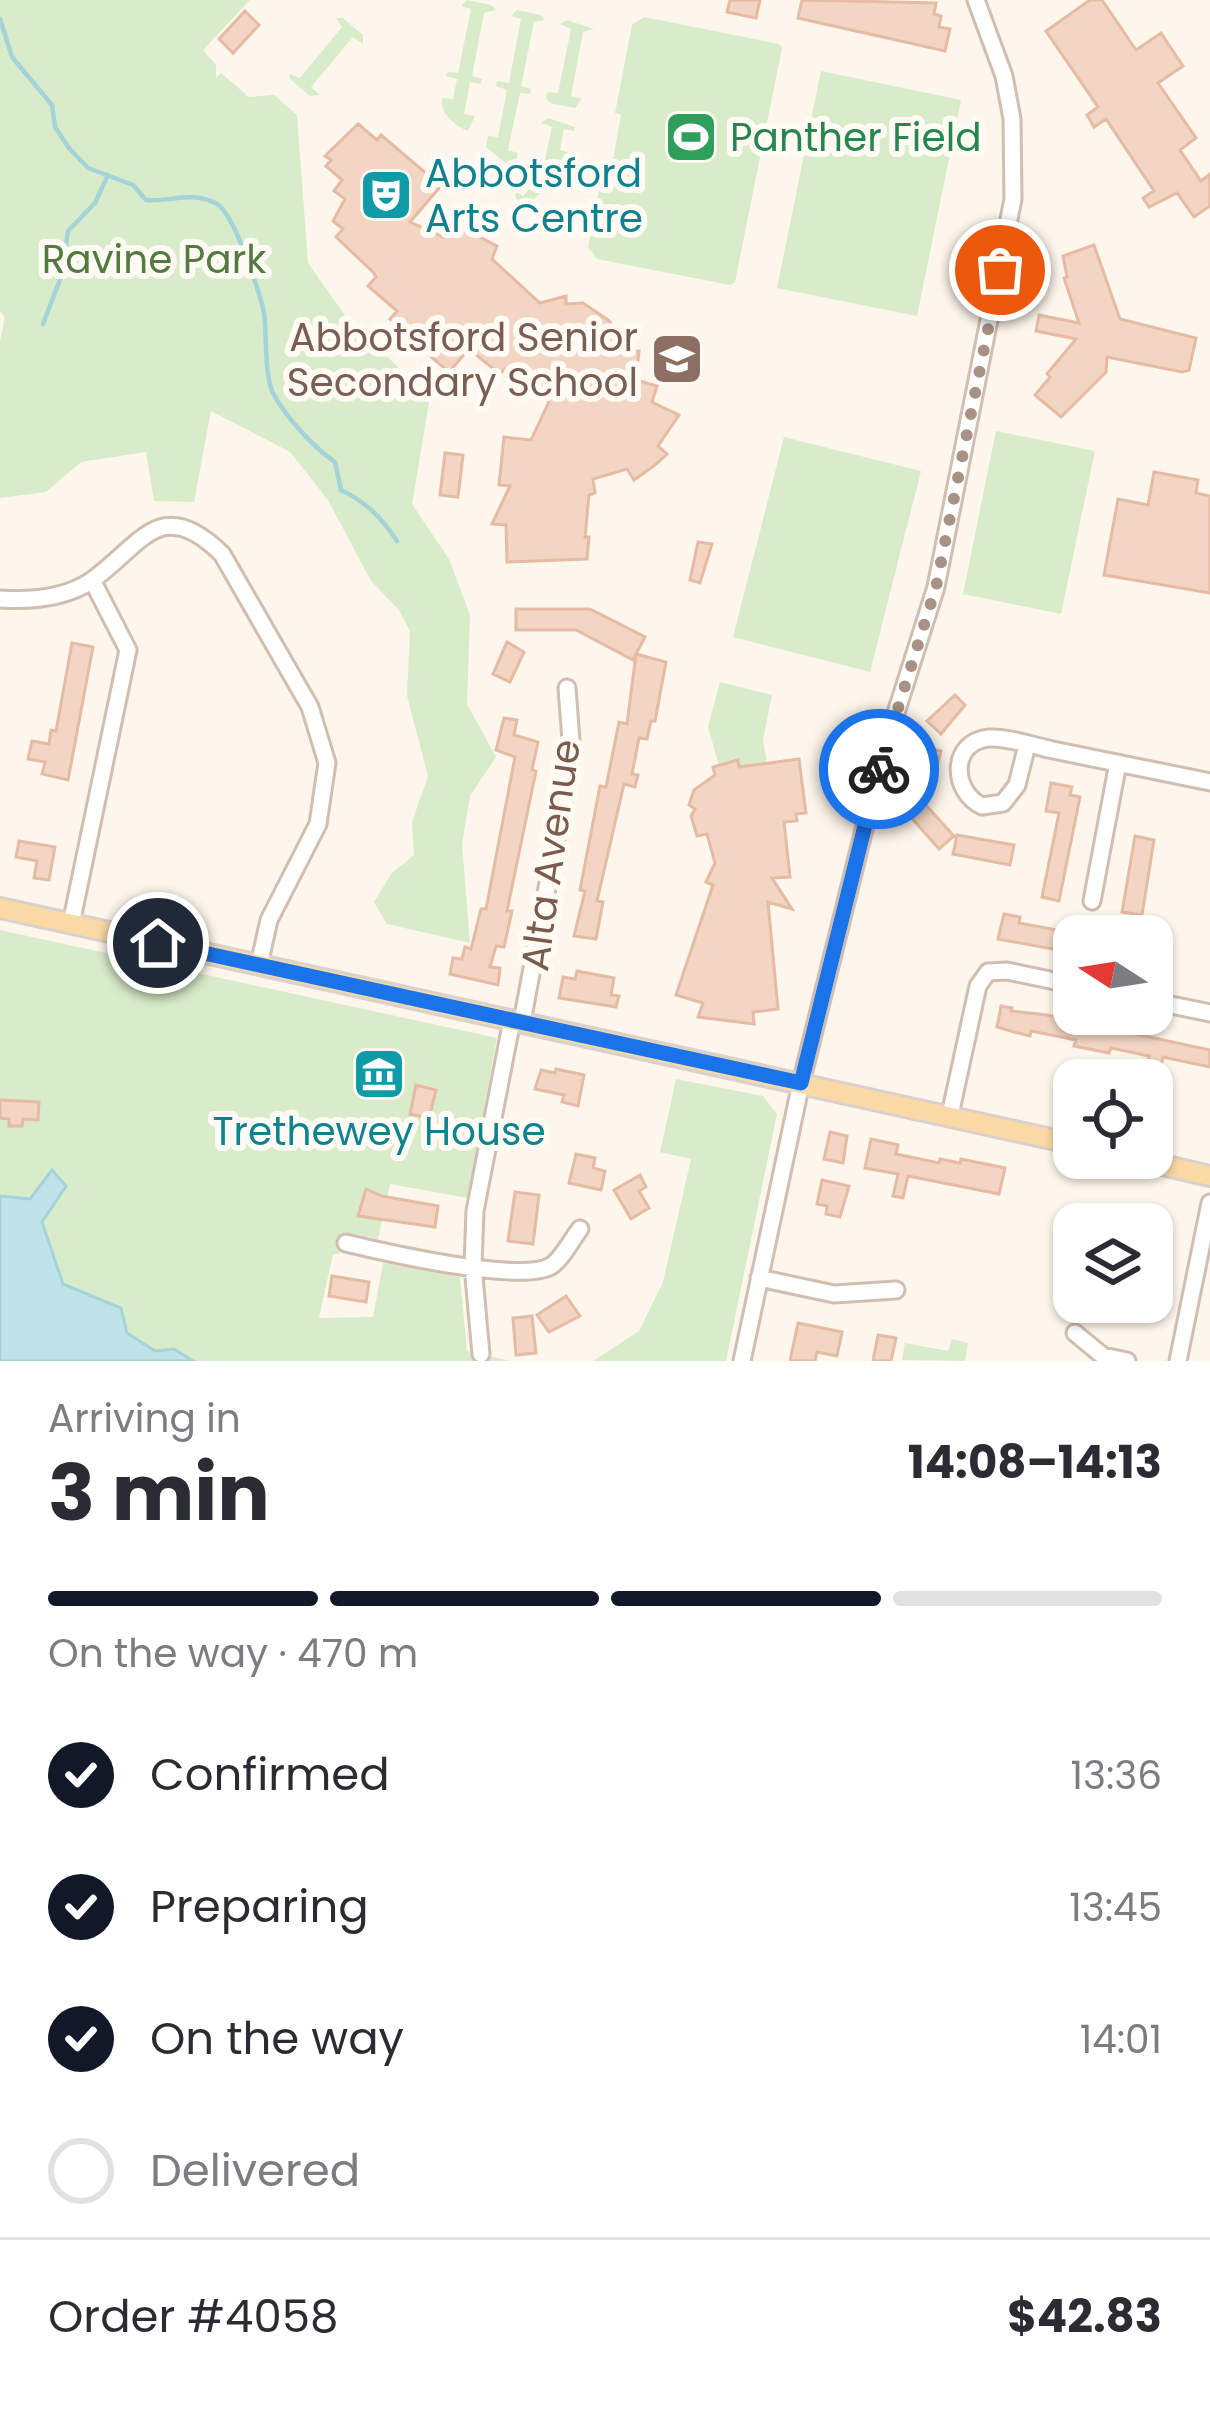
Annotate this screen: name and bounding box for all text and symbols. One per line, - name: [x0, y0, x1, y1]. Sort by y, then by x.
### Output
- sports icon: Panther Field: [663, 109, 719, 165]
- place label: Panther Field: [730, 110, 982, 165]
- place label: Abbotsford Arts Centre: [425, 146, 643, 246]
- theatre icon: Abbotsford Arts Centre: [358, 167, 414, 223]
- pin: [949, 219, 1051, 321]
- park label: Ravine Park: [42, 232, 266, 287]
- icon: bag: [967, 237, 1033, 303]
- place label: Abbotsford Senior Secondary School: [287, 310, 638, 410]
- school or university icon: Abbotsford Senior Secondary School: [649, 331, 705, 387]
- courier: [819, 709, 939, 829]
- street label: Alta Avenue: [507, 736, 594, 974]
- icon: bike: [846, 736, 912, 802]
- pin: [107, 892, 209, 994]
- icon: home: [125, 910, 191, 976]
- north arrow: [1053, 915, 1173, 1035]
- map controls: [1053, 915, 1173, 1323]
- museum icon: Trethewey House: [351, 1046, 407, 1102]
- button: locate: [1053, 1059, 1173, 1179]
- place label: Trethewey House: [212, 1104, 546, 1159]
- button: layers: [1053, 1203, 1173, 1323]
- text: Arriving in: [48, 1391, 241, 1446]
- text: 14:08–14:13: [908, 1431, 1162, 1494]
- text: 3 min: [48, 1438, 270, 1547]
- text: On the way · 470 m: [48, 1626, 418, 1681]
- icon: check: [48, 1742, 114, 1808]
- text: Confirmed: [150, 1743, 390, 1806]
- text: 13:36: [1071, 1748, 1162, 1803]
- icon: check: [48, 1874, 114, 1940]
- text: Preparing: [150, 1875, 369, 1938]
- text: 13:45: [1069, 1880, 1162, 1935]
- icon: check: [48, 2006, 114, 2072]
- text: On the way: [150, 2007, 404, 2070]
- text: 14:01: [1080, 2012, 1162, 2067]
- text: Delivered: [150, 2139, 360, 2202]
- text: Order #4058: [48, 2285, 338, 2348]
- text: $42.83: [1007, 2285, 1162, 2348]

